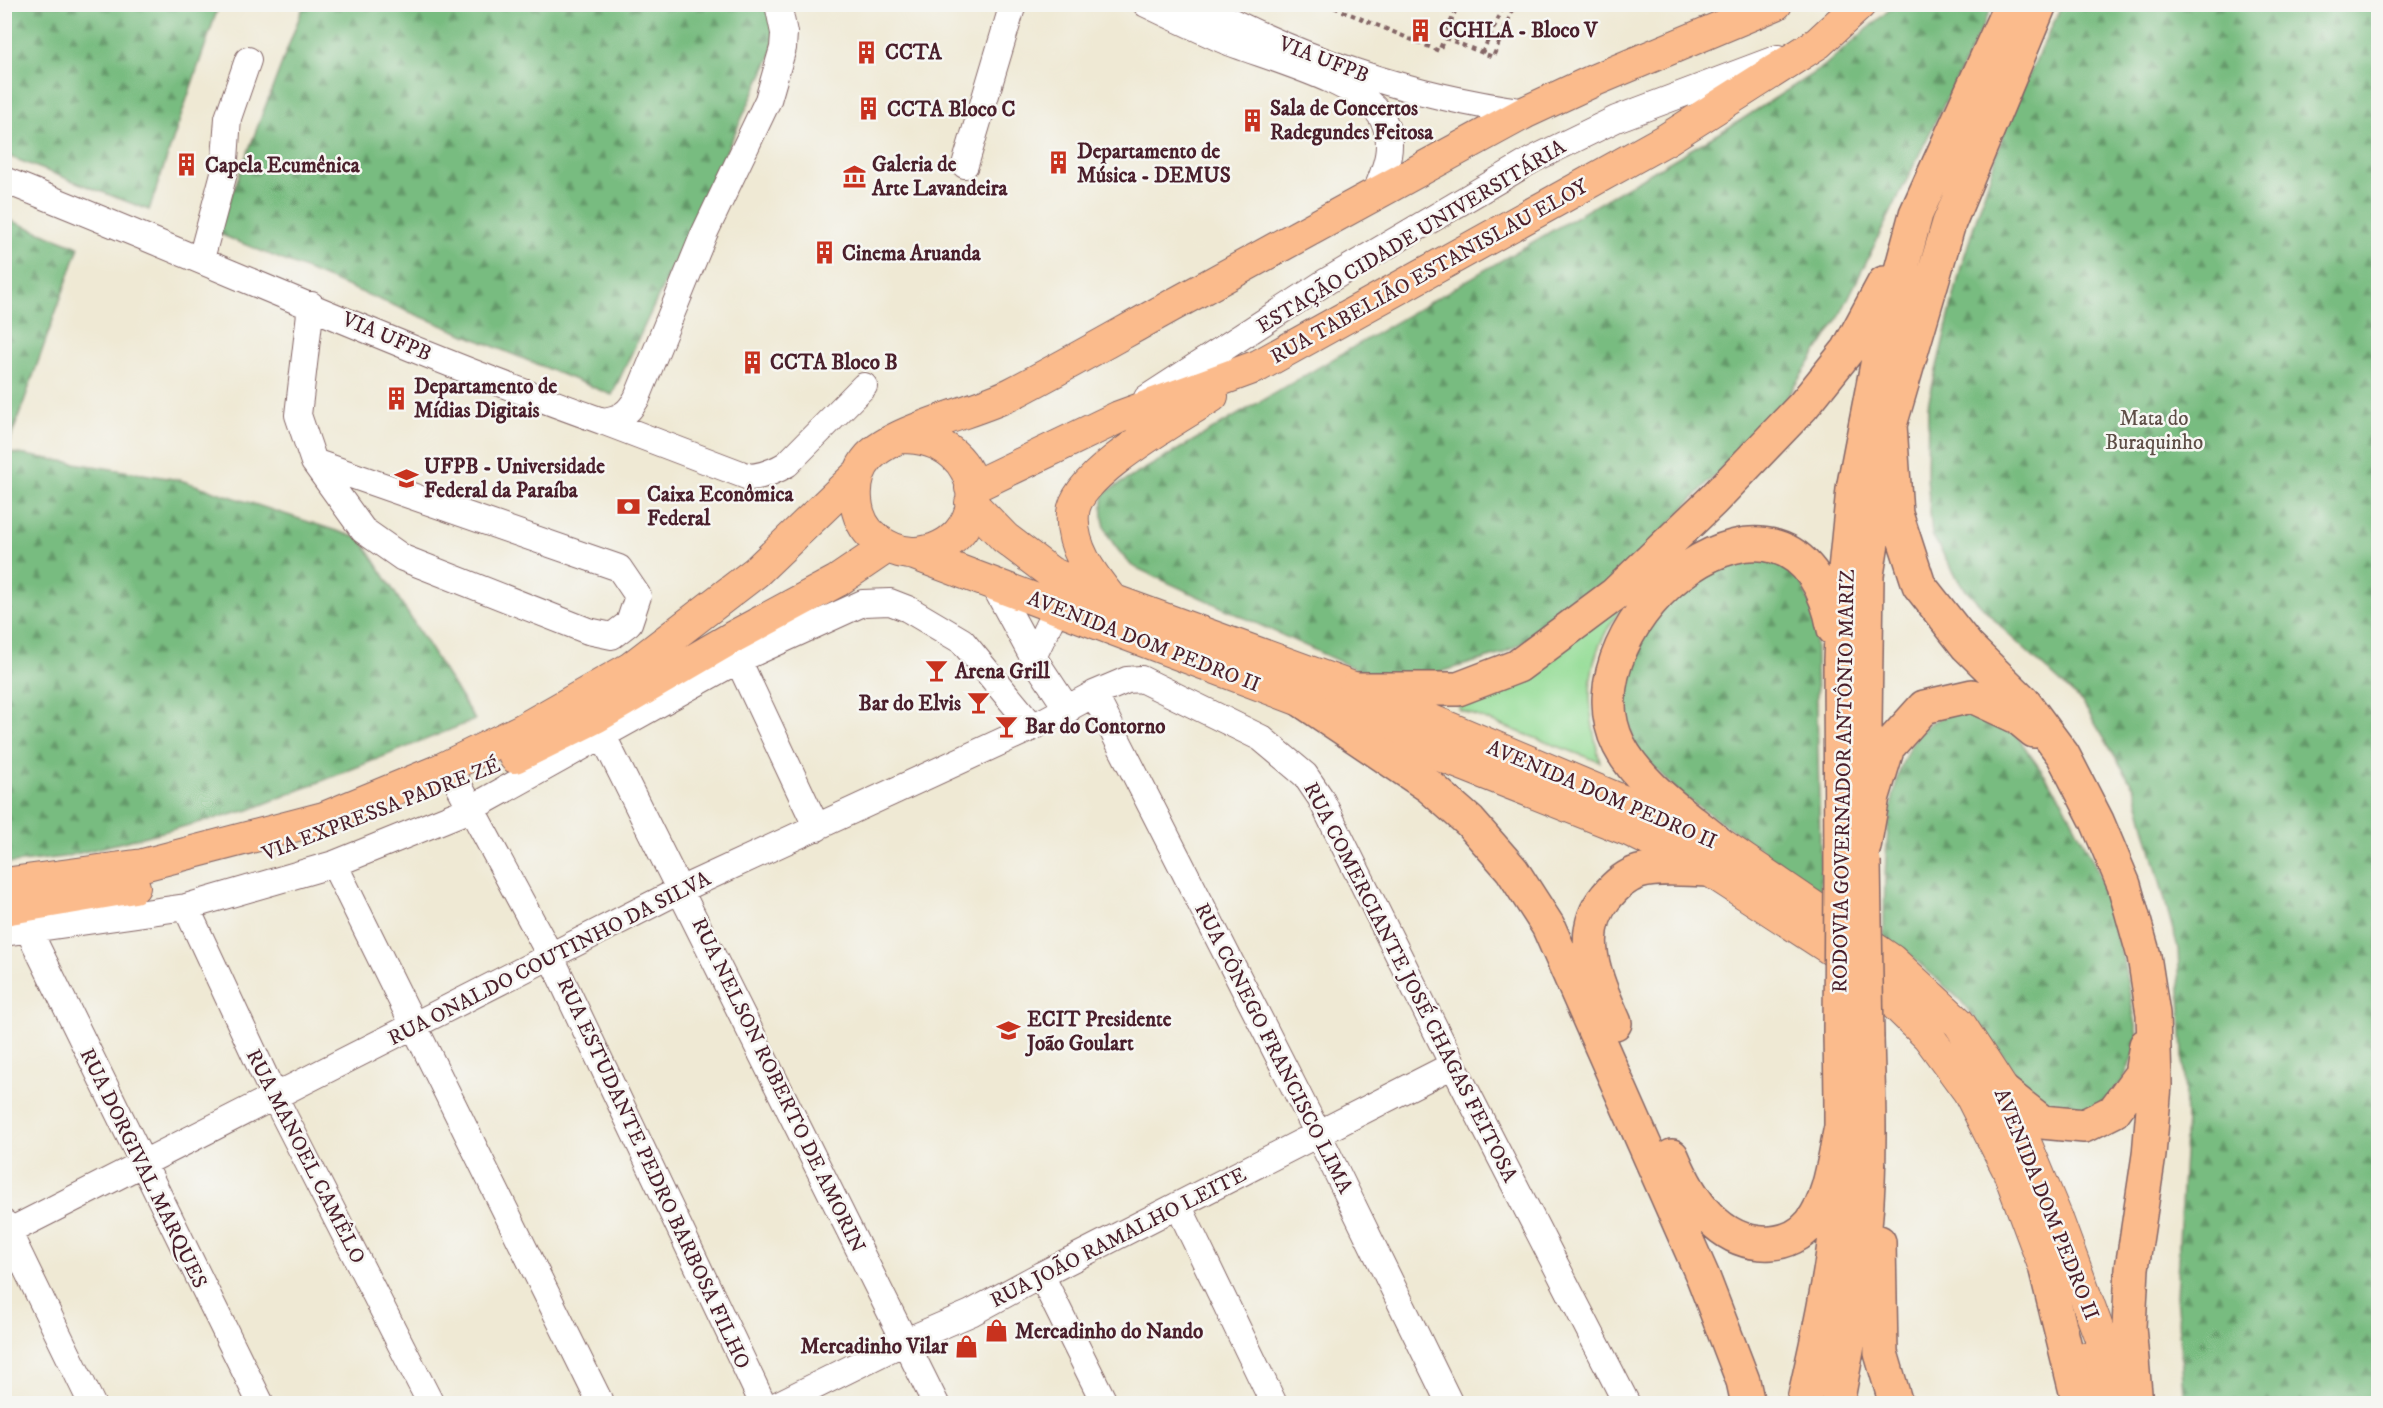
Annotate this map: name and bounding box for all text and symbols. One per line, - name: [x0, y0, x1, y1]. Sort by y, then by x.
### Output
- building icon: CCHLA - Bloco V: [1408, 17, 1434, 43]
- place label: CCHLA - Bloco V: [1439, 18, 1599, 44]
- street label: VIA UFPB: [1274, 31, 1372, 89]
- building icon: CCTA: [854, 39, 880, 65]
- place label: CCTA: [885, 40, 942, 66]
- building icon: CCTA Bloco C: [856, 96, 882, 122]
- place label: Sala de Concertos Radegundes Feitosa: [1270, 96, 1434, 146]
- place label: CCTA Bloco C: [887, 97, 1016, 123]
- building icon: Sala de Concertos Radegundes Feitosa: [1239, 107, 1265, 133]
- street label: ESTAÇÃO CIDADE UNIVERSITÁRIA: [1251, 132, 1571, 340]
- place label: Departamento de Música - DEMUS: [1077, 139, 1231, 189]
- building icon: Departamento de Música - DEMUS: [1046, 150, 1072, 176]
- building icon: Capela Ecumênica: [174, 152, 200, 178]
- place label: Galeria de Arte Lavandeira: [871, 152, 1009, 202]
- place label: Capela Ecumênica: [205, 153, 361, 179]
- museum icon: Galeria de Arte Lavandeira: [841, 163, 867, 189]
- street label: RUA TABELIÃO ESTANISLAU ELOY: [1265, 171, 1593, 370]
- building icon: Cinema Aruanda: [811, 240, 837, 266]
- place label: Cinema Aruanda: [842, 241, 982, 267]
- street label: VIA UFPB: [337, 306, 435, 367]
- building icon: CCTA Bloco B: [739, 349, 765, 375]
- place label: CCTA Bloco B: [770, 350, 898, 376]
- place label: Departamento de Mídias Digitais: [414, 374, 557, 424]
- building icon: Departamento de Mídias Digitais: [383, 385, 409, 411]
- park label: Mata do Buraquinho: [2105, 406, 2203, 456]
- place label: UFPB - Universidade Federal da Paraíba: [424, 454, 605, 504]
- school or university icon: UFPB - Universidade Federal da Paraíba: [393, 465, 419, 491]
- place label: Caixa Econômica Federal: [647, 482, 795, 532]
- bank icon: Caixa Econômica Federal: [616, 493, 642, 519]
- street label: RODOVIA GOVERNADOR ANTÔNIO MARIZ: [1826, 569, 1861, 993]
- street label: AVENIDA DOM PEDRO II: [1024, 586, 1264, 698]
- bar icon: Arena Grill: [924, 658, 950, 684]
- place label: Arena Grill: [954, 659, 1050, 685]
- bar icon: Bar do Elvis: [966, 690, 992, 716]
- place label: Bar do Elvis: [859, 691, 961, 717]
- bar icon: Bar do Contorno: [994, 713, 1020, 739]
- place label: Bar do Contorno: [1025, 714, 1166, 740]
- street label: AVENIDA DOM PEDRO II: [1483, 735, 1720, 855]
- street label: VIA EXPRESSA PADRE ZÉ: [257, 751, 504, 868]
- street label: RUA COMERCIANTE JOSÉ CHAGAS FEITOSA: [1297, 778, 1524, 1187]
- street label: RUA ONALDO COUTINHO DA SILVA: [384, 866, 716, 1052]
- street label: RUA CÔNEGO FRANCISCO LIMA: [1188, 898, 1359, 1199]
- street label: RUA NELSON ROBERTO DE AMORIN: [685, 914, 871, 1257]
- street label: RUA ESTUDANTE PEDRO BARBOSA FILHO: [551, 974, 755, 1373]
- place label: ECIT Presidente João Goulart: [1025, 1007, 1172, 1057]
- school or university icon: ECIT Presidente João Goulart: [996, 1018, 1022, 1044]
- street label: RUA DORGIVAL MARQUES: [74, 1044, 213, 1293]
- street label: RUA MANOEL CAMÊLO: [240, 1044, 371, 1268]
- street label: AVENIDA DOM PEDRO II: [1988, 1085, 2104, 1324]
- street label: RUA JOÃO RAMALHO LEITE: [985, 1160, 1251, 1314]
- shop icon: Mercadinho do Nando: [984, 1318, 1010, 1344]
- place label: Mercadinho do Nando: [1015, 1319, 1203, 1345]
- shop icon: Mercadinho Vilar: [953, 1333, 979, 1359]
- place label: Mercadinho Vilar: [801, 1334, 949, 1360]

